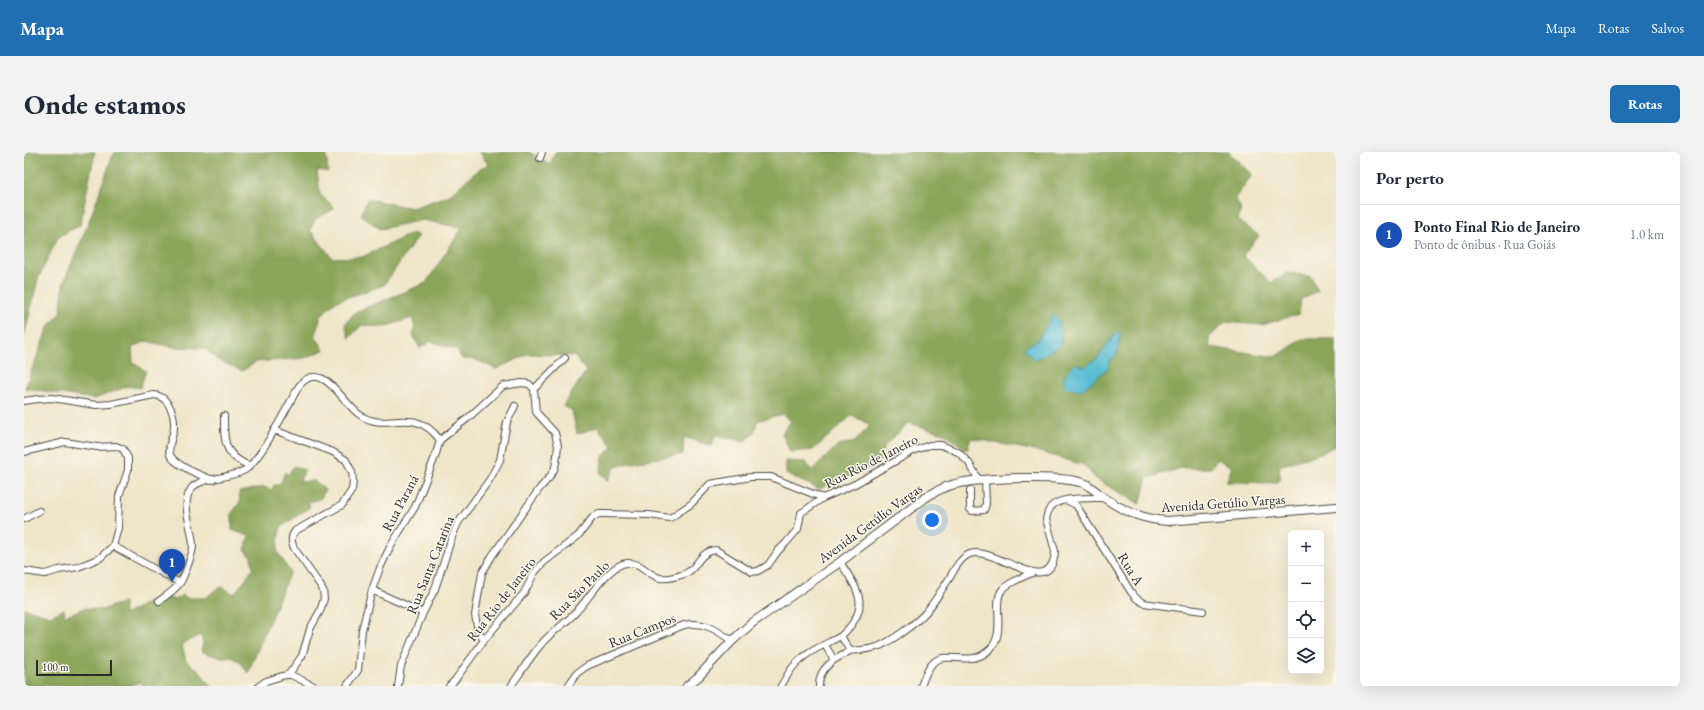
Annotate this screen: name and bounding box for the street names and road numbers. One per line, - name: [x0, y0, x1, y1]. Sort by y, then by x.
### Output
- street label: Rua Rio de Janeiro: [821, 430, 921, 492]
- street label: Rua Paraná: [378, 471, 423, 534]
- street label: Avenida Getúlio Vargas: [813, 479, 926, 568]
- street label: Avenida Getúlio Vargas: [1159, 490, 1286, 516]
- street label: Rua Santa Catarina: [402, 513, 458, 617]
- street label: Rua A: [1114, 549, 1148, 589]
- street label: Rua Rio de Janeiro: [462, 553, 540, 645]
- street label: Rua São Paulo: [545, 556, 613, 624]
- street label: Rua Campos: [606, 608, 679, 652]

